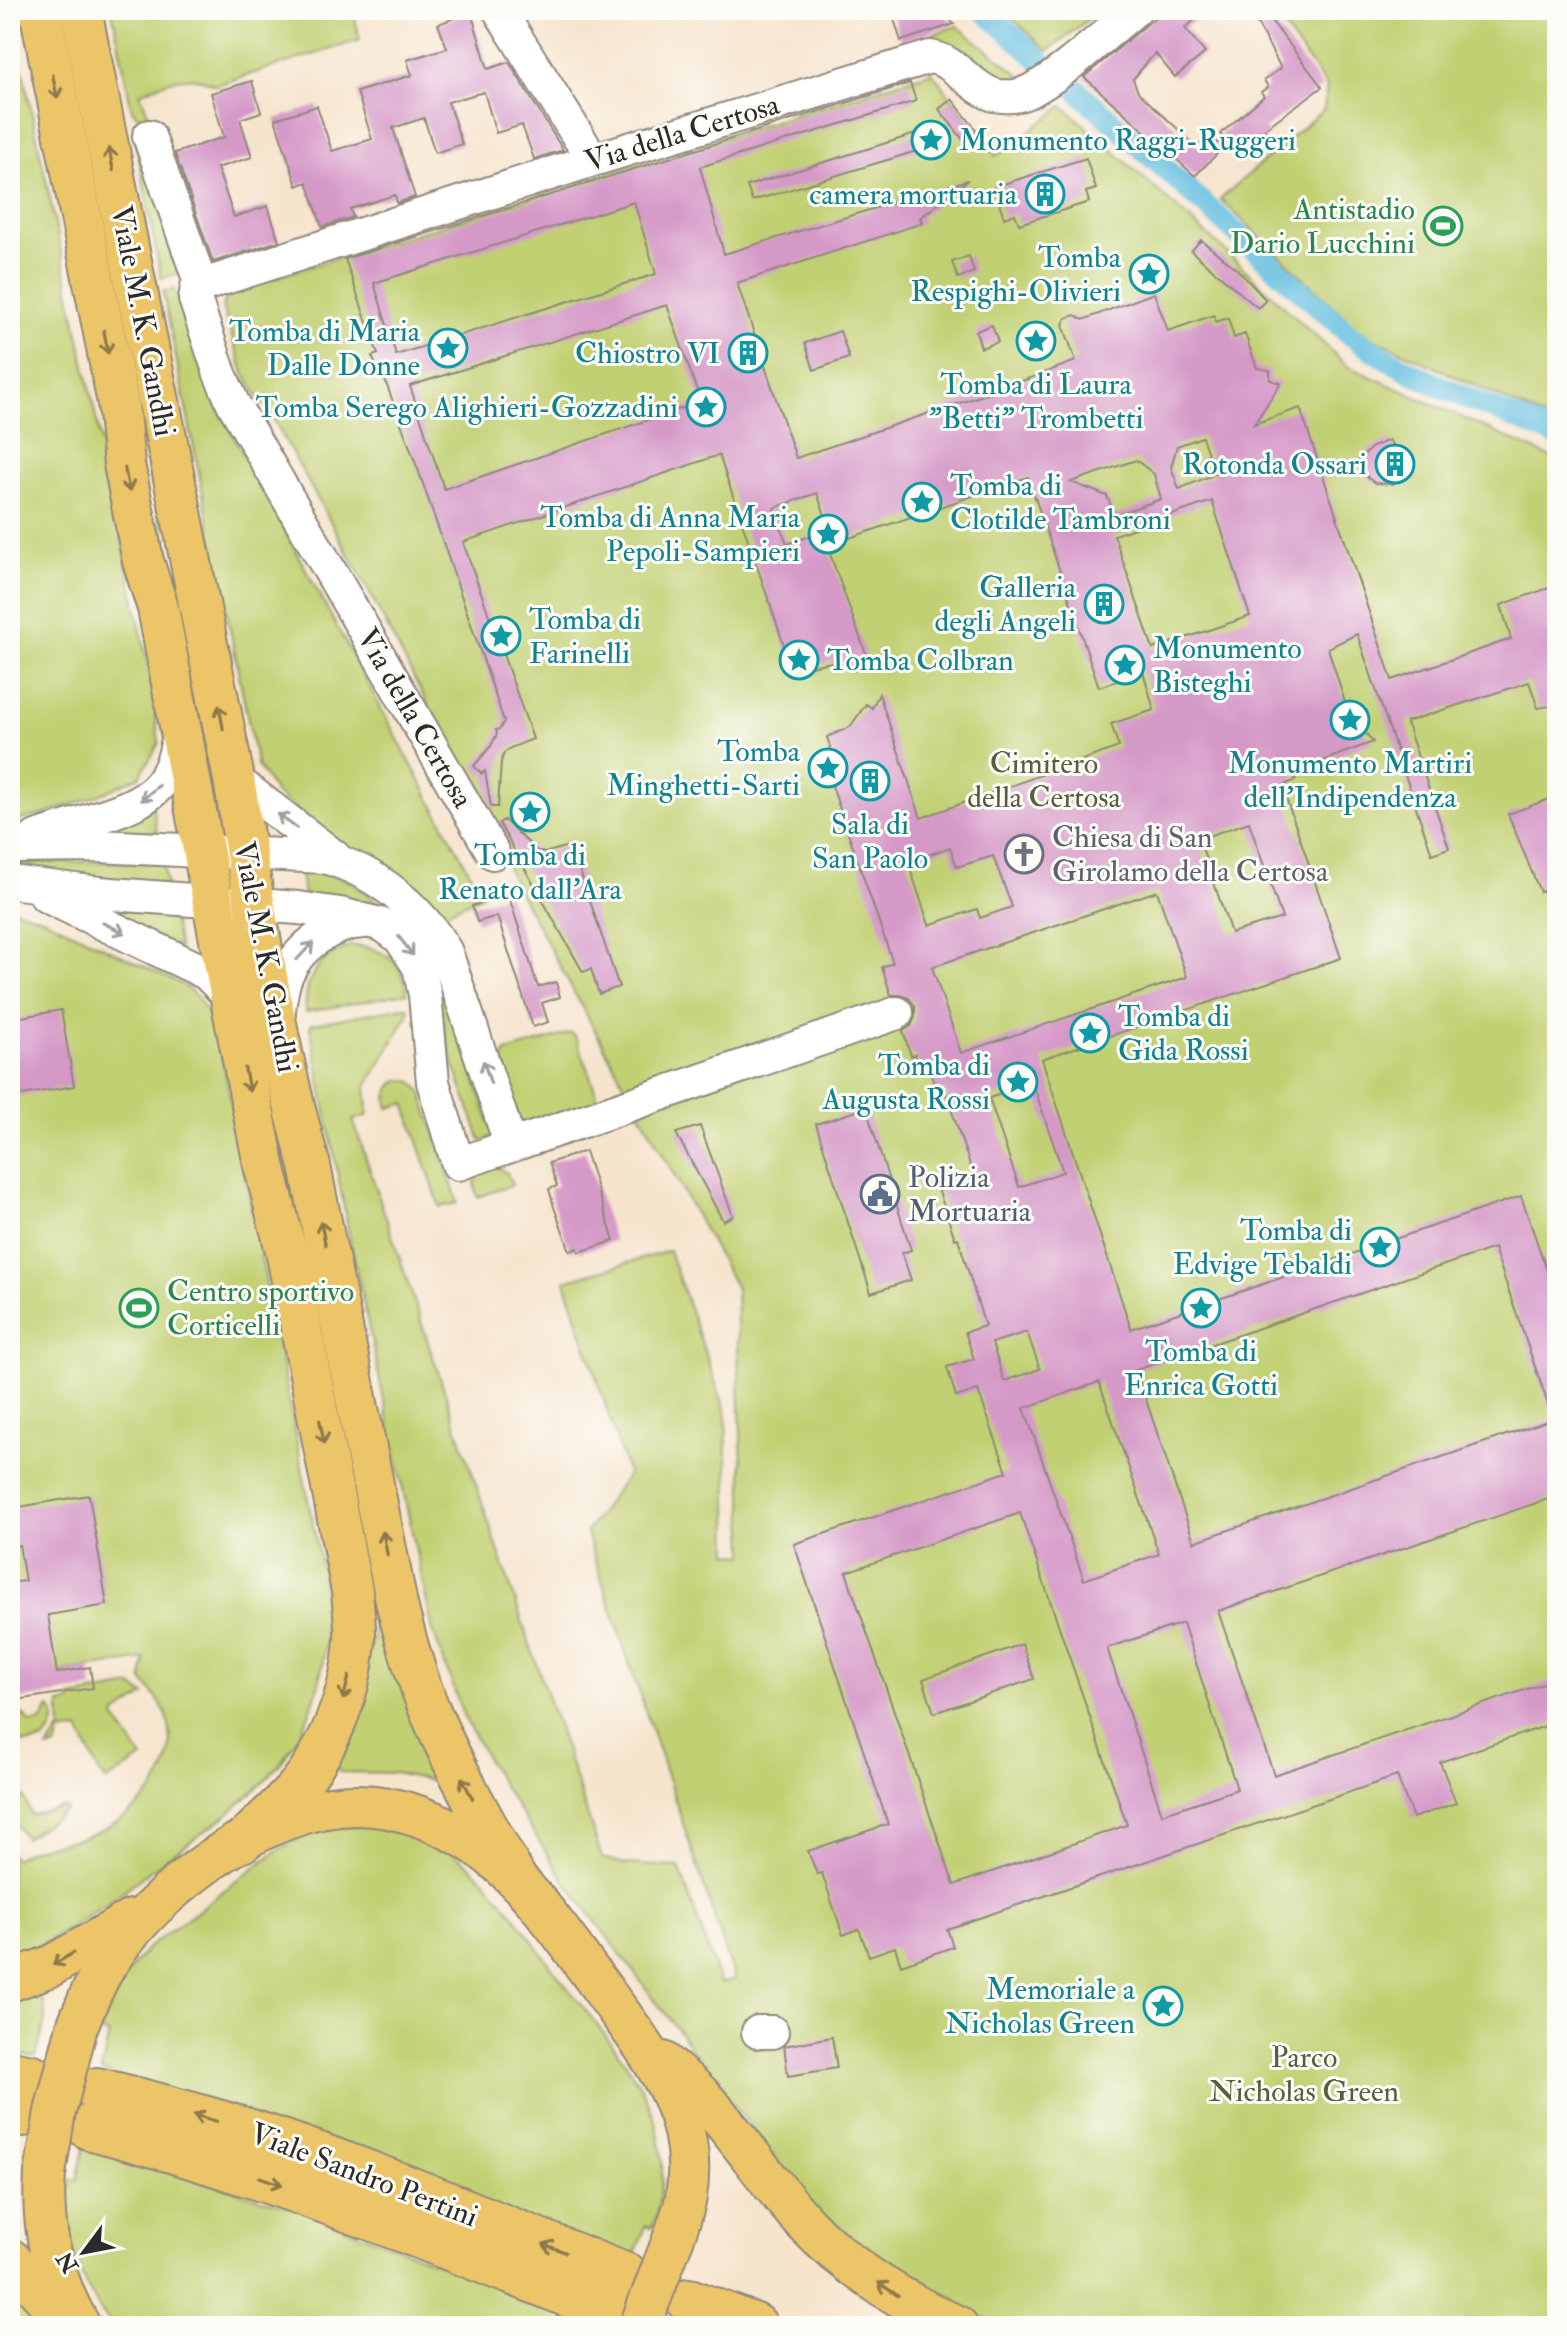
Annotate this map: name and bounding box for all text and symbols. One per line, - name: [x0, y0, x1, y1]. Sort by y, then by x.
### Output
- one-way arrow: [49, 73, 64, 99]
- street label: Via della Certosa: [580, 86, 784, 180]
- place icon: Monumento Raggi-Ruggeri: [910, 119, 952, 161]
- place label: Monumento Raggi-Ruggeri: [959, 122, 1296, 159]
- one-way arrow: [103, 147, 118, 173]
- building icon: camera mortuaria: [1024, 173, 1066, 215]
- place label: camera mortuaria: [809, 176, 1018, 213]
- place label: Antistadio Dario Lucchini: [1230, 191, 1415, 262]
- street label: Viale M. K. Gandhi: [102, 203, 184, 439]
- sports icon: Antistadio Dario Lucchini: [1422, 205, 1464, 247]
- place label: Tomba Respighi-Olivieri: [910, 239, 1122, 310]
- place icon: Tomba Respighi-Olivieri: [1128, 253, 1170, 295]
- place label: Tomba di Maria Dalle Donne: [229, 313, 421, 384]
- place icon: Tomba di Laura "Betti" Trombetti: [1015, 320, 1057, 362]
- place icon: Tomba di Maria Dalle Donne: [427, 327, 469, 369]
- one-way arrow: [99, 328, 114, 354]
- building icon: Chiostro VI: [727, 332, 769, 374]
- place label: Chiostro VI: [575, 335, 720, 372]
- place label: Tomba di Laura "Betti" Trombetti: [929, 366, 1143, 437]
- place icon: Tomba Serego Alighieri-Gozzadini: [685, 386, 727, 428]
- place label: Tomba Serego Alighieri-Gozzadini: [256, 389, 678, 426]
- building icon: Rotonda Ossari: [1374, 443, 1416, 485]
- place label: Rotonda Ossari: [1182, 446, 1367, 483]
- one-way arrow: [121, 467, 136, 493]
- place label: Tomba di Clotilde Tambroni: [950, 467, 1171, 538]
- place icon: Tomba di Clotilde Tambroni: [901, 481, 943, 523]
- place label: Tomba di Anna Maria Pepoli-Sampieri: [540, 499, 801, 570]
- place icon: Tomba di Anna Maria Pepoli-Sampieri: [807, 513, 849, 555]
- place label: Galleria degli Angeli: [934, 569, 1077, 640]
- building icon: Galleria degli Angeli: [1083, 583, 1125, 625]
- place label: Tomba di Farinelli: [529, 601, 641, 672]
- place icon: Tomba di Farinelli: [480, 615, 522, 657]
- street label: Via della Certosa: [349, 622, 482, 815]
- place label: Monumento Bisteghi: [1153, 630, 1302, 701]
- place icon: Tomba Colbran: [778, 639, 820, 681]
- place label: Tomba Colbran: [827, 642, 1014, 679]
- place icon: Monumento Bisteghi: [1104, 644, 1146, 686]
- place icon: Monumento Martiri dell'Indipendenza: [1329, 699, 1371, 741]
- one-way arrow: [213, 704, 228, 730]
- place label: Tomba Minghetti-Sarti: [606, 733, 801, 804]
- park label: Cimitero della Certosa: [967, 745, 1122, 816]
- place label: Monumento Martiri dell'Indipendenza: [1228, 745, 1472, 816]
- place icon: Tomba Minghetti-Sarti: [807, 747, 849, 789]
- building icon: Sala di San Paolo: [849, 760, 891, 802]
- one-way arrow: [140, 784, 161, 802]
- place icon: Tomba di Renato dall'Ara: [509, 791, 551, 833]
- place label: Sala di San Paolo: [812, 806, 928, 877]
- one-way arrow: [276, 812, 298, 829]
- place label: Chiesa di San Girolamo della Certosa: [1052, 819, 1329, 890]
- church icon: Chiesa di San Girolamo della Certosa: [1003, 833, 1045, 875]
- place label: Tomba di Renato dall'Ara: [438, 837, 622, 908]
- street label: Viale M. K. Gandhi: [225, 839, 307, 1075]
- one-way arrow: [102, 921, 126, 936]
- one-way arrow: [397, 935, 414, 956]
- one-way arrow: [296, 942, 314, 962]
- place label: Tomba di Gida Rossi: [1118, 998, 1249, 1069]
- place icon: Tomba di Gida Rossi: [1069, 1012, 1111, 1054]
- place label: Tomba di Augusta Rossi: [821, 1047, 990, 1118]
- one-way arrow: [479, 1060, 493, 1085]
- place icon: Tomba di Augusta Rossi: [997, 1061, 1039, 1103]
- one-way arrow: [240, 1067, 255, 1093]
- place label: Polizia Mortuaria: [908, 1159, 1032, 1230]
- public building icon: Polizia Mortuaria: [859, 1173, 901, 1215]
- place label: Tomba di Edvige Tebaldi: [1173, 1212, 1352, 1283]
- one-way arrow: [315, 1221, 330, 1247]
- place icon: Tomba di Edvige Tebaldi: [1359, 1226, 1401, 1268]
- place label: Centro sportivo Corticelli: [167, 1273, 354, 1344]
- sports icon: Centro sportivo Corticelli: [118, 1287, 160, 1329]
- place icon: Tomba di Enrica Gotti: [1180, 1287, 1222, 1329]
- place label: Tomba di Enrica Gotti: [1124, 1333, 1278, 1404]
- one-way arrow: [315, 1419, 330, 1444]
- one-way arrow: [376, 1531, 391, 1556]
- one-way arrow: [337, 1674, 352, 1700]
- one-way arrow: [459, 1777, 474, 1801]
- one-way arrow: [52, 1952, 75, 1968]
- place label: Memoriale a Nicholas Green: [945, 1971, 1136, 2042]
- place icon: Memoriale a Nicholas Green: [1142, 1985, 1184, 2027]
- park label: Parco Nicholas Green: [1209, 2039, 1399, 2110]
- one-way arrow: [193, 2110, 219, 2125]
- street label: Viale Sandro Pertini: [245, 2115, 483, 2235]
- one-way arrow: [258, 2174, 283, 2189]
- north arrow: [44, 2212, 124, 2292]
- one-way arrow: [542, 2239, 567, 2254]
- text: N: [51, 2246, 86, 2279]
- one-way arrow: [878, 2281, 900, 2298]

